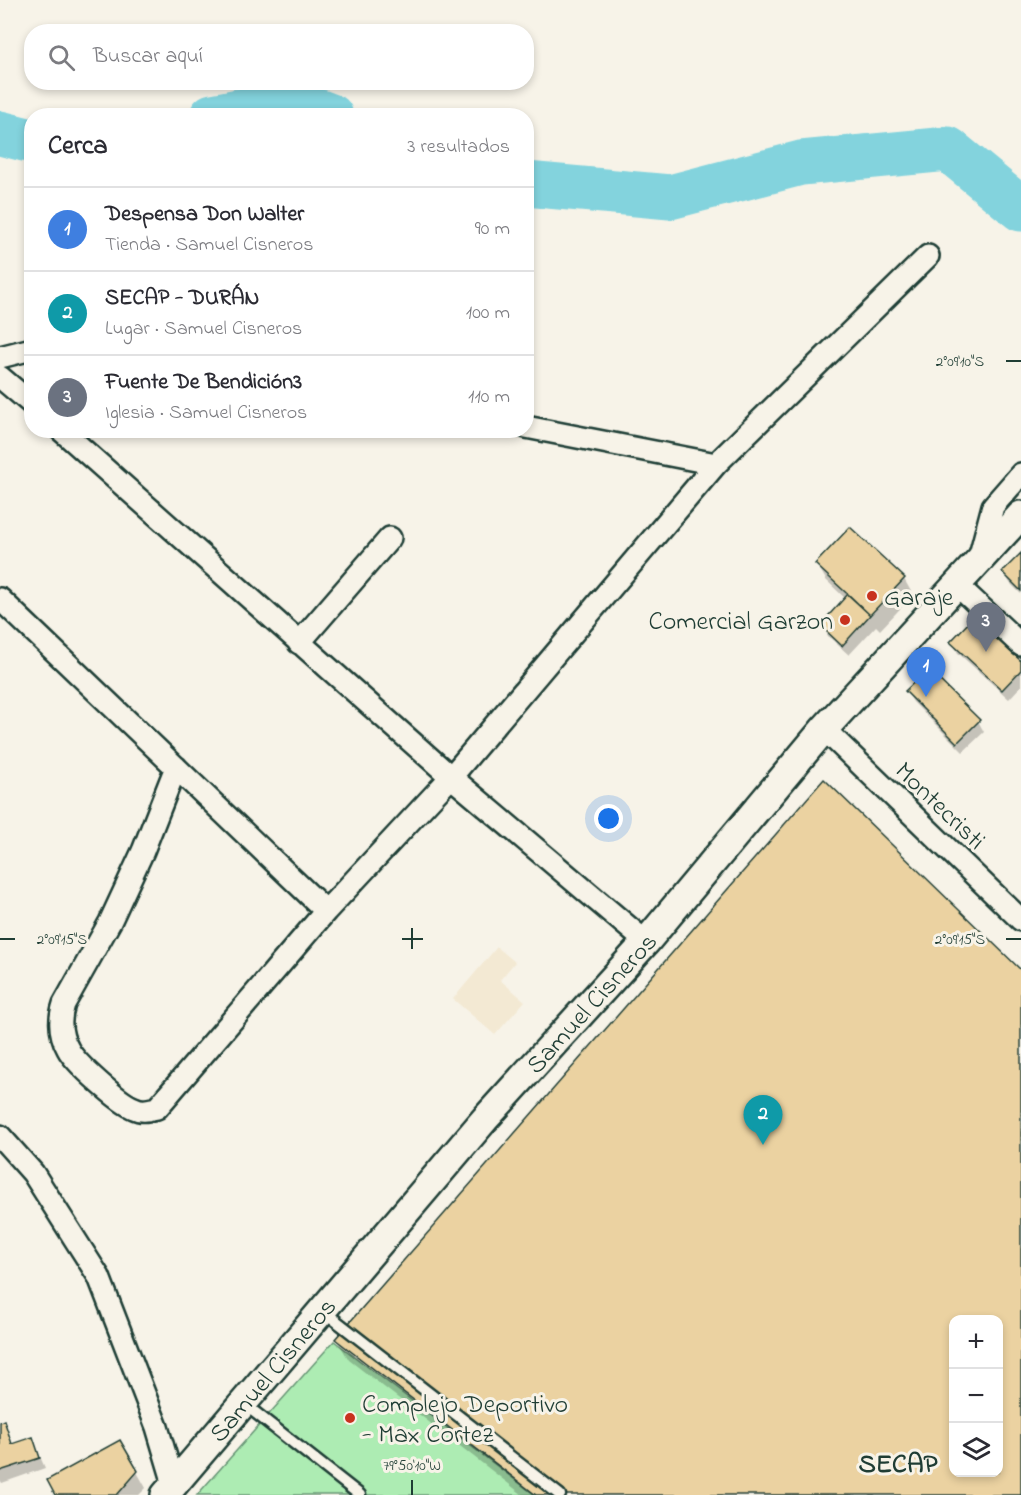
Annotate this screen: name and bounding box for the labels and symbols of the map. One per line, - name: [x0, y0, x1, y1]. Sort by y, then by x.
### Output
- text: 2°09'10"S: [936, 351, 985, 373]
- place label: Garaje: [884, 580, 954, 618]
- marker: Garaje: [865, 589, 879, 603]
- pin: 3: [966, 602, 1006, 652]
- place label: Comercial Garzon: [649, 604, 833, 642]
- marker: Comercial Garzon: [838, 613, 852, 627]
- pin: 1: [906, 648, 946, 697]
- street label: Montecristi: [885, 754, 993, 860]
- your location: [594, 804, 623, 833]
- street label: Samuel Cisneros: [518, 926, 668, 1084]
- text: 2°09'15"S: [37, 929, 88, 951]
- text: 2°09'15"S: [935, 929, 986, 951]
- pin: 2: [744, 1096, 783, 1145]
- street label: Samuel Cisneros: [201, 1291, 347, 1452]
- place label: Complejo Deportivo - Max Cortez: [362, 1387, 568, 1455]
- marker: Complejo Deportivo - Max Cortez: [343, 1411, 357, 1425]
- district label: SECAP: [858, 1446, 938, 1485]
- text: 79°50'10"W: [383, 1455, 441, 1477]

